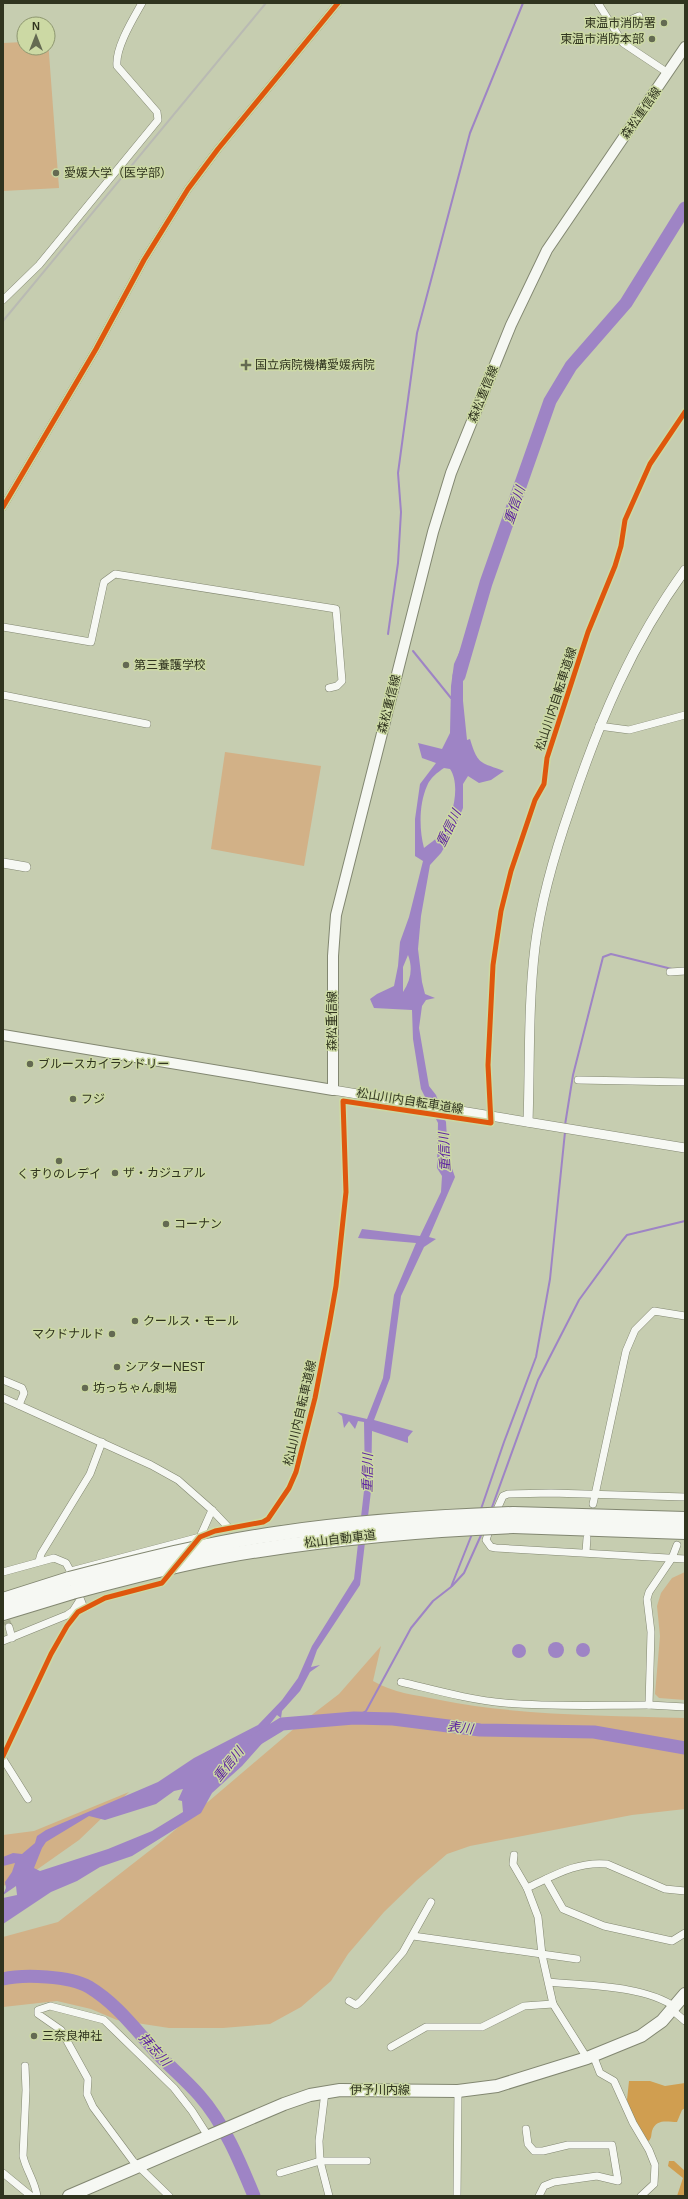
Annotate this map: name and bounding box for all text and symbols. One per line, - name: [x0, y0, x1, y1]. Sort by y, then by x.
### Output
- north arrow: [16, 16, 56, 56]
- place label: 東温市消防署: [584, 16, 656, 30]
- marker: 東温市消防署: [659, 18, 669, 28]
- text: N: [32, 20, 40, 32]
- place label: 東温市消防本部: [560, 32, 644, 46]
- marker: 東温市消防本部: [647, 34, 657, 44]
- street label: 森松重信線: [618, 84, 664, 142]
- place label: 愛媛大学（医学部）: [64, 166, 172, 180]
- marker: 愛媛大学（医学部）: [51, 168, 61, 178]
- place label: 国立病院機構愛媛病院: [255, 358, 375, 372]
- marker: 国立病院機構愛媛病院: [240, 359, 252, 371]
- street label: 森松重信線: [465, 364, 501, 424]
- water label: 重信川: [501, 482, 529, 526]
- street label: 松山川内自転車道線: [533, 645, 579, 753]
- place label: 第三養護学校: [134, 658, 206, 672]
- marker: 第三養護学校: [121, 660, 131, 670]
- street label: 森松重信線: [375, 673, 403, 735]
- water label: 重信川: [433, 806, 465, 849]
- street label: 森松重信線: [325, 991, 339, 1051]
- place label: ブルースカイランドリー: [38, 1057, 169, 1071]
- marker: ブルースカイランドリー: [25, 1059, 35, 1069]
- street label: 松山川内自転車道線: [356, 1086, 464, 1116]
- place label: フジ: [81, 1092, 105, 1106]
- marker: フジ: [68, 1094, 78, 1104]
- water label: 重信川: [436, 1130, 453, 1172]
- marker: くすりのレデイ: [54, 1156, 64, 1166]
- place label: ザ・カジュアル: [123, 1166, 206, 1180]
- place label: くすりのレデイ: [17, 1167, 101, 1181]
- marker: ザ・カジュアル: [110, 1168, 120, 1178]
- place label: コーナン: [174, 1217, 222, 1231]
- marker: コーナン: [161, 1219, 171, 1229]
- place label: クールス・モール: [143, 1314, 239, 1328]
- marker: クールス・モール: [130, 1316, 140, 1326]
- place label: マクドナルド: [32, 1327, 104, 1341]
- marker: マクドナルド: [107, 1329, 117, 1339]
- street label: 松山川内自転車道線: [281, 1359, 319, 1467]
- place label: シアターNEST: [125, 1360, 206, 1374]
- marker: シアターNEST: [112, 1362, 122, 1372]
- place label: 坊っちゃん劇場: [93, 1381, 177, 1395]
- marker: 坊っちゃん劇場: [80, 1383, 90, 1393]
- water label: 重信川: [360, 1451, 375, 1493]
- street label: 松山自動車道: [303, 1528, 377, 1550]
- water label: 表川: [446, 1718, 476, 1737]
- water label: 重信川: [210, 1743, 248, 1784]
- place label: 三奈良神社: [42, 2029, 102, 2043]
- water label: 拝志川: [136, 2030, 175, 2070]
- marker: 三奈良神社: [29, 2031, 39, 2041]
- street label: 伊予川内線: [350, 2083, 410, 2097]

